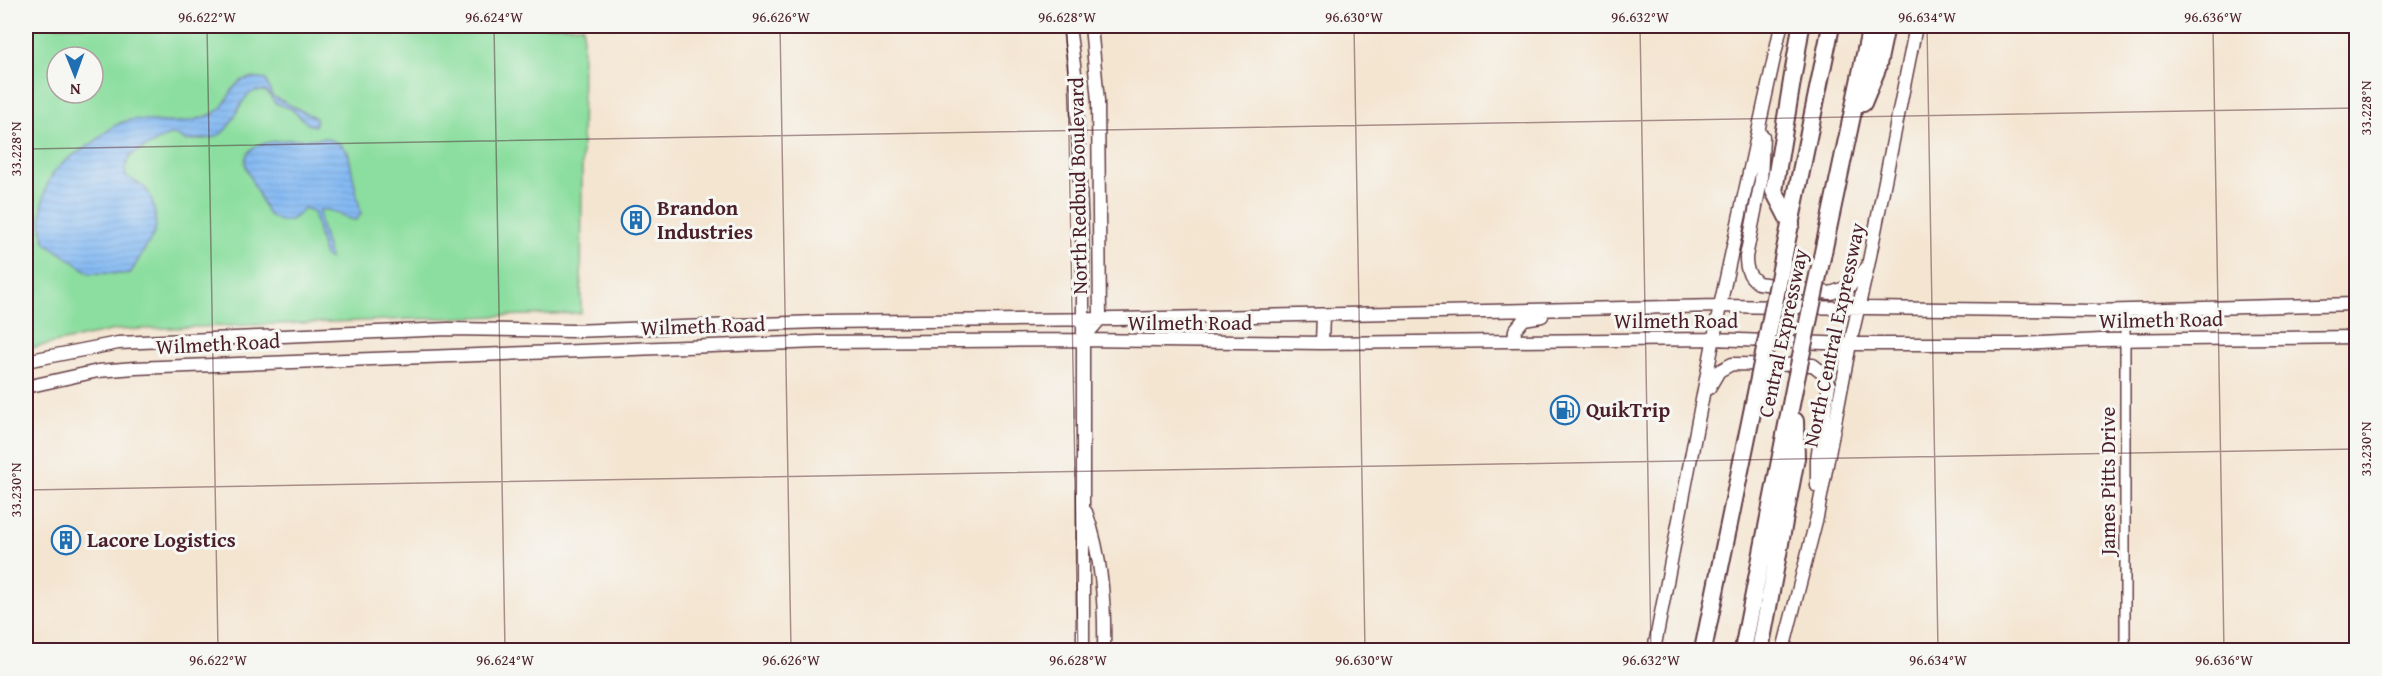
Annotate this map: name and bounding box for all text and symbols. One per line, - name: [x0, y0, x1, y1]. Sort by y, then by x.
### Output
- text: 96.622°W: [178, 6, 236, 27]
- text: 96.624°W: [465, 6, 523, 27]
- text: 96.626°W: [752, 6, 810, 27]
- text: 96.628°W: [1038, 6, 1096, 27]
- text: 96.630°W: [1325, 6, 1383, 27]
- text: 96.632°W: [1611, 6, 1669, 27]
- text: 96.634°W: [1898, 6, 1956, 27]
- text: 96.636°W: [2184, 6, 2242, 27]
- north arrow: [45, 45, 105, 105]
- street label: North Redbud Boulevard: [1060, 76, 1095, 295]
- text: N: [69, 78, 81, 102]
- text: 33.228°N: [2355, 80, 2376, 135]
- text: 33.228°N: [5, 121, 26, 176]
- place label: Brandon Industries: [657, 192, 753, 247]
- building icon: Brandon Industries: [620, 204, 652, 236]
- street label: North Central Expressway: [1795, 219, 1873, 450]
- street label: Central Expressway: [1749, 245, 1816, 420]
- street label: Wilmeth Road: [2099, 303, 2224, 336]
- street label: Wilmeth Road: [1614, 305, 1739, 336]
- street label: Wilmeth Road: [1128, 307, 1253, 338]
- street label: Wilmeth Road: [640, 308, 766, 343]
- street label: Wilmeth Road: [155, 325, 282, 362]
- fuel station icon: QuikTrip: [1549, 394, 1581, 426]
- place label: QuikTrip: [1586, 394, 1670, 425]
- street label: James Pitts Drive: [2092, 407, 2123, 558]
- text: 33.230°N: [2355, 421, 2376, 476]
- text: 33.230°N: [5, 462, 26, 517]
- building icon: Lacore Logistics: [50, 524, 82, 556]
- place label: Lacore Logistics: [87, 524, 236, 555]
- text: 96.622°W: [189, 649, 247, 670]
- text: 96.624°W: [476, 649, 534, 670]
- text: 96.626°W: [762, 649, 820, 670]
- text: 96.628°W: [1049, 649, 1107, 670]
- text: 96.630°W: [1335, 649, 1393, 670]
- text: 96.632°W: [1622, 649, 1680, 670]
- text: 96.634°W: [1909, 649, 1967, 670]
- text: 96.636°W: [2195, 649, 2253, 670]

